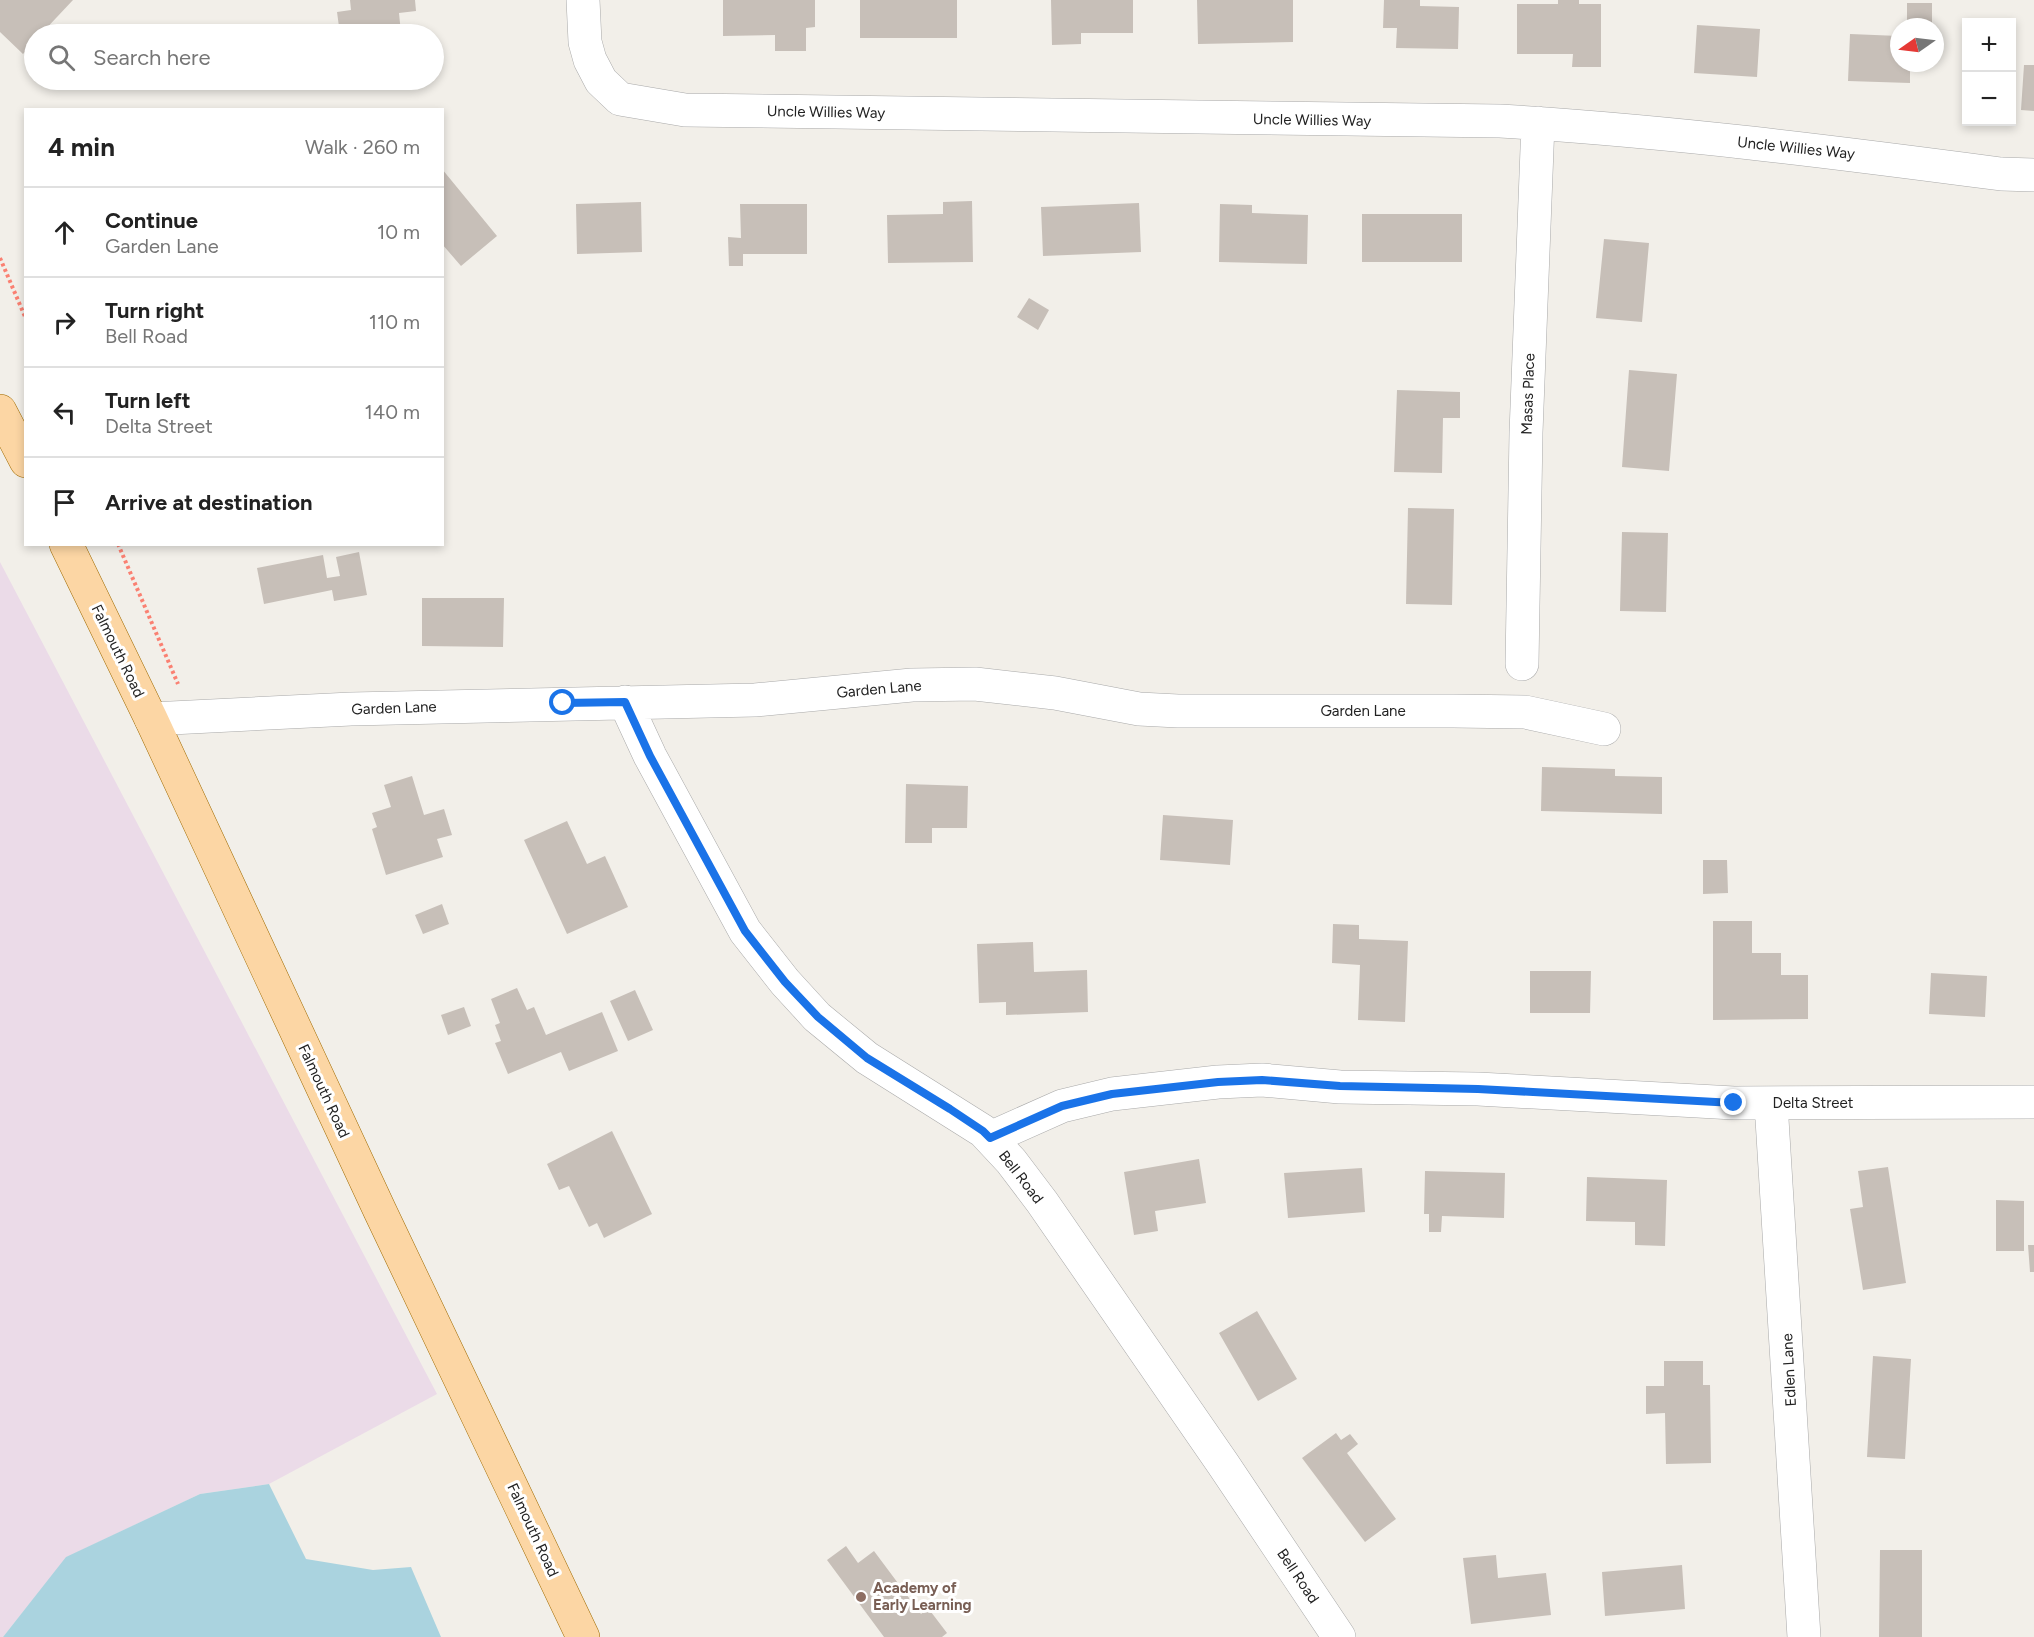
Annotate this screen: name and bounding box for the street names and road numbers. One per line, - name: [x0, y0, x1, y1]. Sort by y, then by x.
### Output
- street label: Uncle Willies Way: [767, 102, 885, 122]
- street label: Uncle Willies Way: [1253, 110, 1371, 130]
- street label: Uncle Willies Way: [1736, 133, 1856, 163]
- street label: Masas Place: [1518, 353, 1538, 435]
- street label: Falmouth Road: [88, 602, 148, 700]
- street label: Garden Lane: [836, 676, 922, 702]
- street label: Garden Lane: [351, 698, 437, 718]
- street label: Garden Lane: [1320, 702, 1406, 720]
- street label: Falmouth Road: [294, 1041, 354, 1141]
- street label: Delta Street: [1773, 1094, 1854, 1112]
- street label: Bell Road: [995, 1147, 1047, 1207]
- street label: Edlen Lane: [1778, 1333, 1800, 1407]
- street label: Falmouth Road: [503, 1480, 563, 1580]
- street label: Bell Road: [1273, 1545, 1323, 1607]

